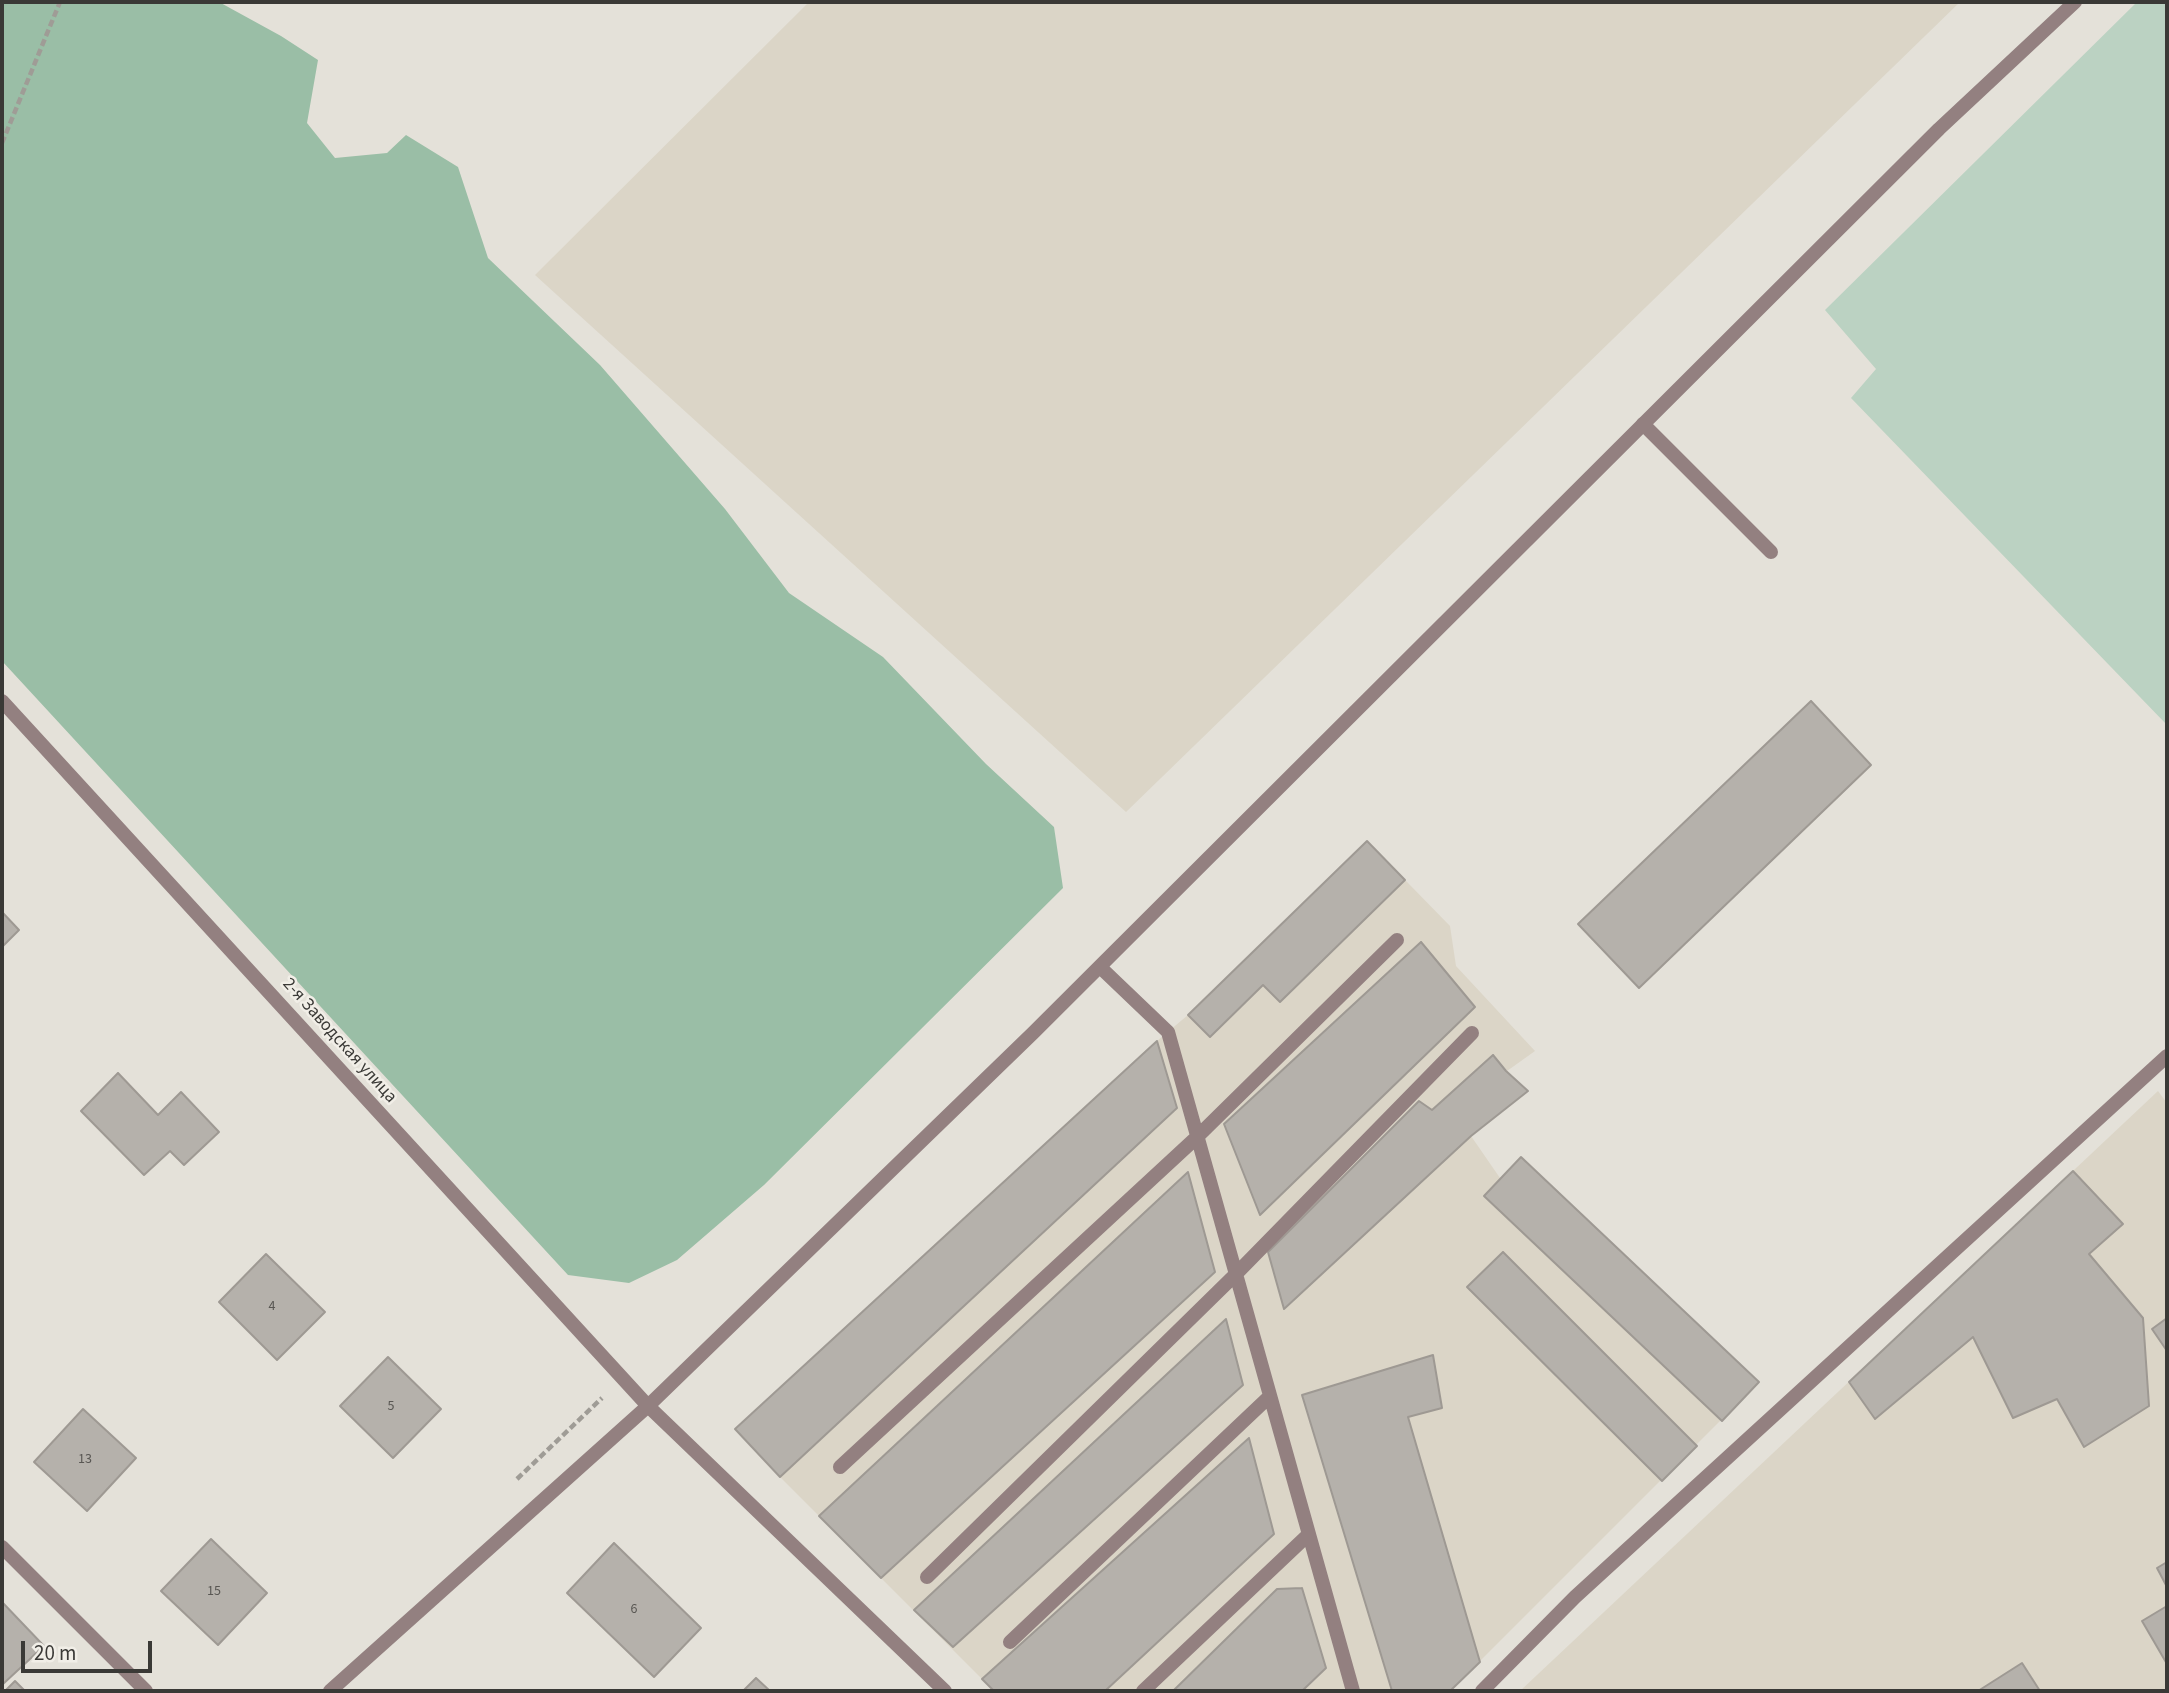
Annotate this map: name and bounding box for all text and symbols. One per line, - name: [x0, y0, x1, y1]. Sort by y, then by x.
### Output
- street label: 2-я Заводская улица: [277, 974, 401, 1108]
- house number: 4: [269, 1299, 275, 1315]
- house number: 5: [388, 1399, 394, 1415]
- house number: 13: [78, 1452, 92, 1468]
- house number: 15: [207, 1584, 221, 1600]
- house number: 6: [631, 1602, 637, 1618]
- scale bar: [24, 1626, 156, 1670]
- text: 20 m: [34, 1638, 76, 1668]

